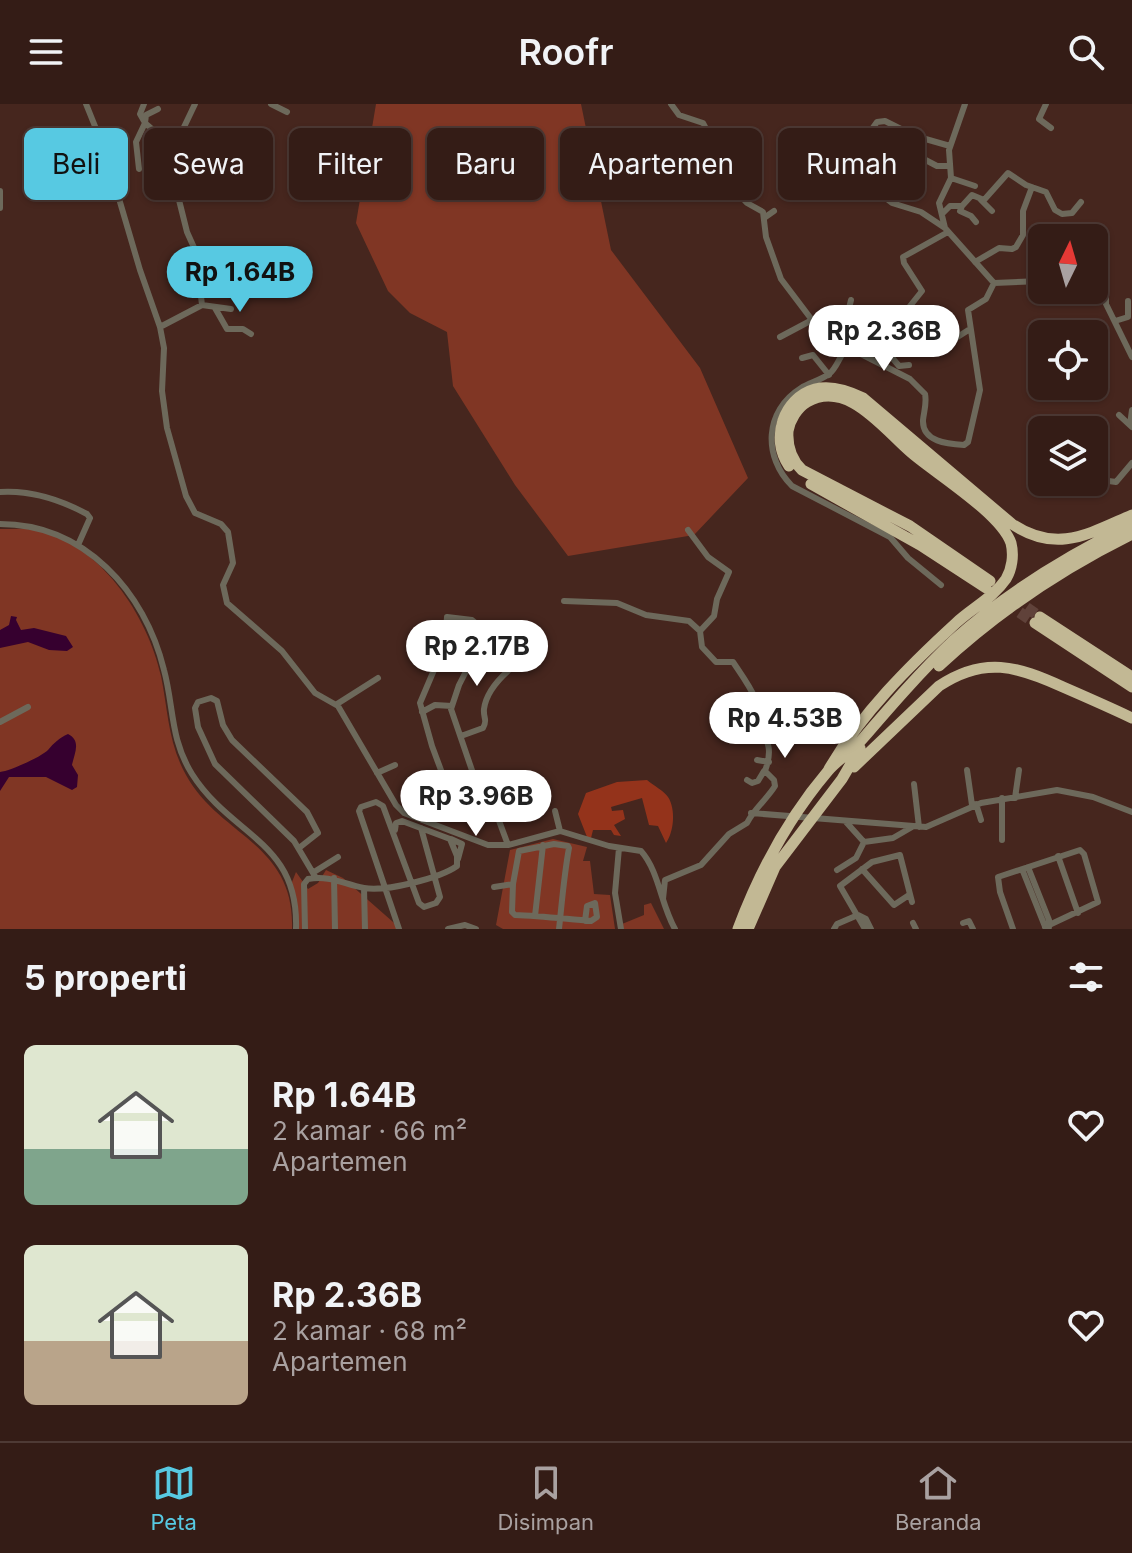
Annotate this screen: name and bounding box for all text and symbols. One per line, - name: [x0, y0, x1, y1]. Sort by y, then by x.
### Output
- icon: menu: [24, 30, 68, 74]
- text: Roofr: [518, 30, 614, 74]
- icon: search: [1064, 30, 1108, 74]
- chip: Beli: [24, 128, 128, 200]
- chip: Sewa: [144, 128, 273, 200]
- chip: Filter: [289, 128, 411, 200]
- chip: Baru: [427, 128, 544, 200]
- chip: Apartemen: [560, 128, 762, 200]
- chip: Rumah: [778, 128, 925, 200]
- north arrow: [1028, 224, 1108, 304]
- map controls: [1028, 224, 1108, 496]
- pin: Rp 1.64B: [157, 246, 323, 314]
- text: Rp 1.64B: [185, 256, 295, 287]
- pin: Rp 2.36B: [801, 305, 967, 373]
- text: Rp 2.36B: [827, 315, 941, 346]
- button: locate: [1028, 320, 1108, 400]
- button: layers: [1028, 416, 1108, 496]
- pin: Rp 2.17B: [394, 620, 560, 688]
- text: Rp 2.17B: [424, 630, 530, 661]
- pin: Rp 4.53B: [702, 692, 868, 760]
- text: Rp 4.53B: [727, 702, 843, 733]
- pin: Rp 3.96B: [393, 770, 559, 838]
- text: Rp 3.96B: [418, 780, 534, 811]
- icon: filters: [1064, 955, 1108, 999]
- text: 5 properti: [24, 957, 187, 998]
- text: Rp 1.64B: [272, 1074, 416, 1115]
- icon: home: [88, 1077, 184, 1173]
- icon: heart: [1064, 1103, 1108, 1147]
- text: 2 kamar · 66 m²: [272, 1115, 467, 1146]
- text: Apartemen: [272, 1146, 408, 1177]
- text: Rp 2.36B: [272, 1274, 422, 1315]
- icon: home: [88, 1277, 184, 1373]
- icon: heart: [1064, 1303, 1108, 1347]
- text: 2 kamar · 68 m²: [272, 1315, 467, 1346]
- text: Apartemen: [272, 1346, 408, 1377]
- tab: Peta: [150, 1461, 197, 1535]
- tab: Disimpan: [498, 1461, 594, 1535]
- tab: Beranda: [895, 1461, 982, 1535]

